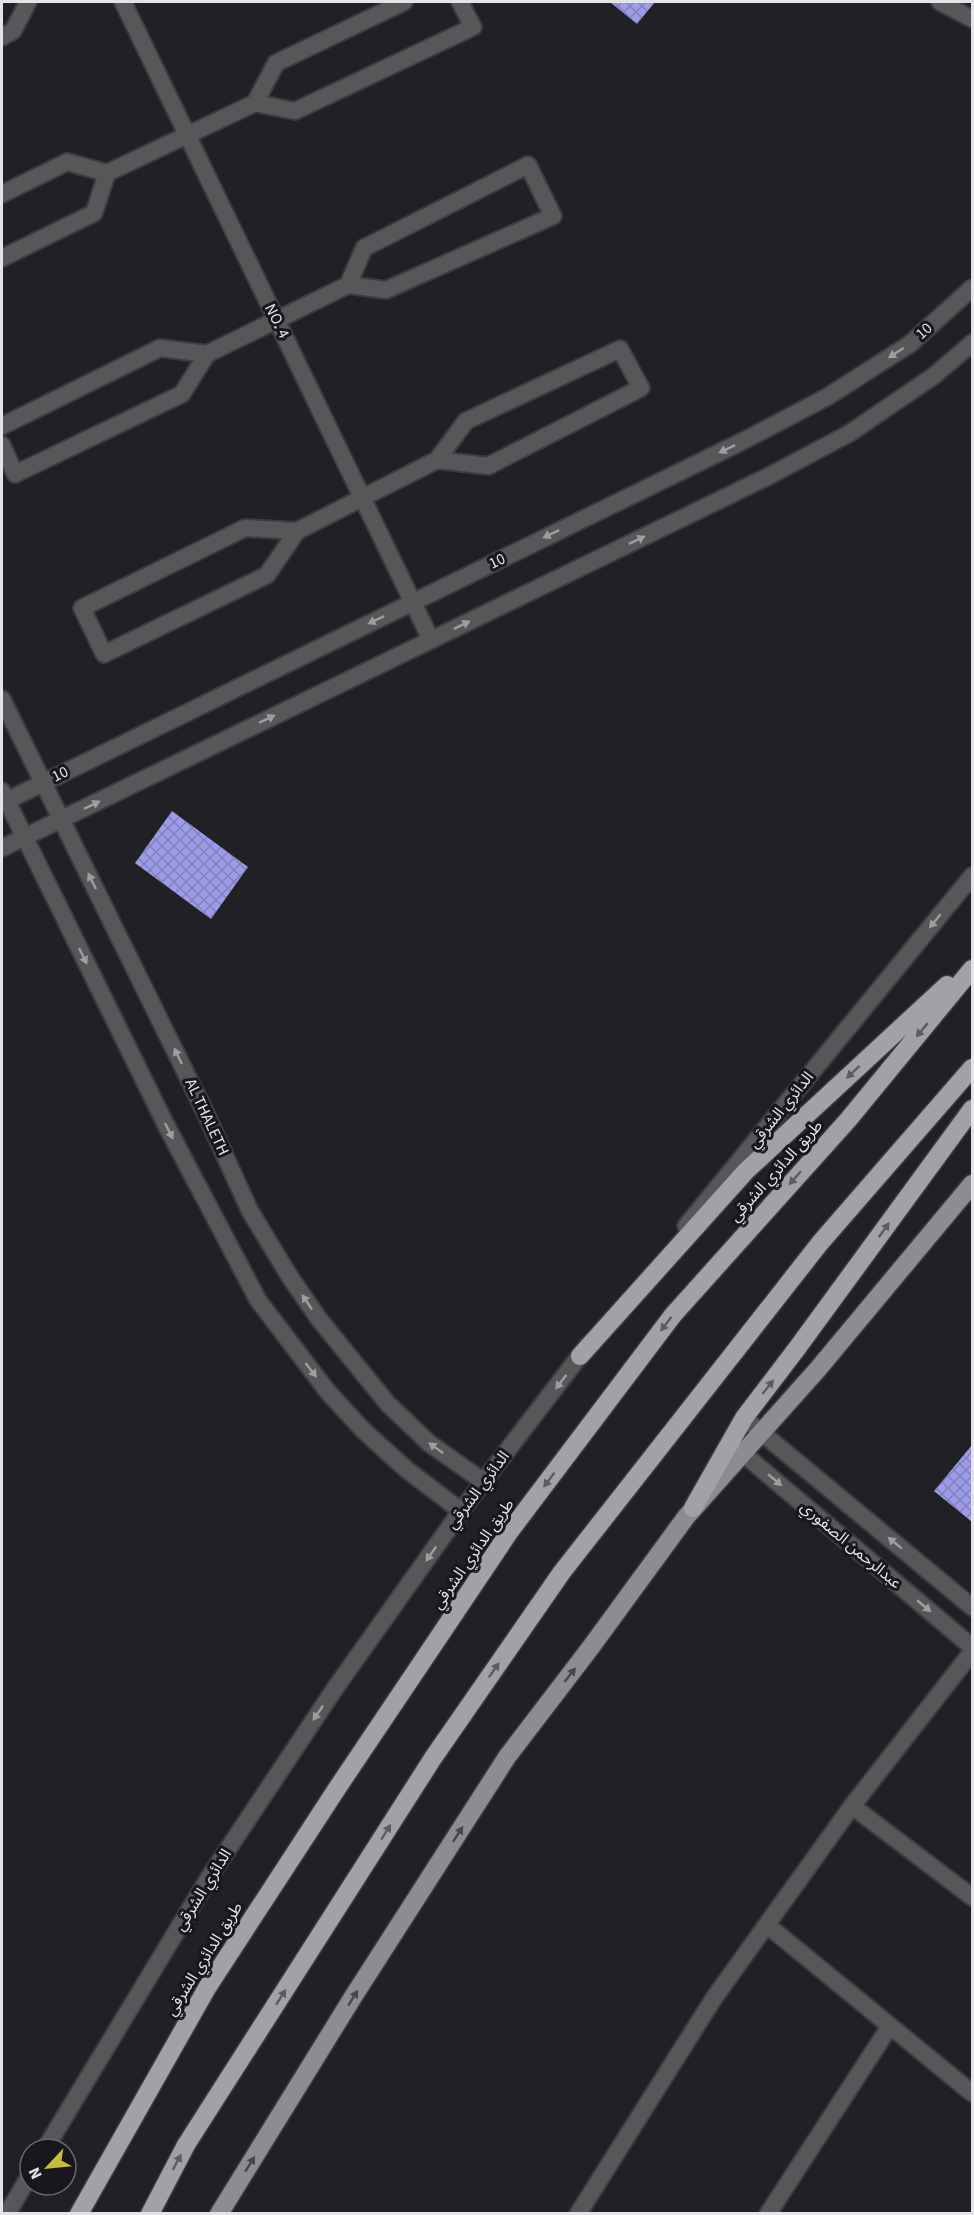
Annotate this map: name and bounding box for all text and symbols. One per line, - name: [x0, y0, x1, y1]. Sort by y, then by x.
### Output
- street label: NO. 4: [259, 300, 295, 342]
- street label: 10: [911, 317, 937, 344]
- one-way arrow: [888, 347, 904, 358]
- one-way arrow: [718, 444, 735, 453]
- one-way arrow: [543, 530, 560, 539]
- one-way arrow: [628, 535, 646, 545]
- street label: 10: [485, 548, 509, 574]
- one-way arrow: [368, 615, 385, 624]
- one-way arrow: [453, 620, 470, 630]
- one-way arrow: [259, 715, 276, 724]
- street label: 10: [48, 761, 72, 787]
- one-way arrow: [83, 800, 101, 810]
- one-way arrow: [87, 872, 97, 890]
- one-way arrow: [929, 913, 942, 929]
- one-way arrow: [78, 948, 88, 965]
- one-way arrow: [915, 1022, 928, 1038]
- one-way arrow: [173, 1048, 182, 1065]
- one-way arrow: [846, 1065, 860, 1079]
- street label: الدائري الشرقي: [743, 1067, 819, 1153]
- street label: AL THALETH: [180, 1075, 234, 1159]
- street label: طريق الدائري الشرقي: [724, 1115, 828, 1227]
- one-way arrow: [164, 1123, 174, 1140]
- one-way arrow: [788, 1171, 802, 1186]
- one-way arrow: [878, 1223, 890, 1239]
- one-way arrow: [302, 1294, 313, 1311]
- one-way arrow: [660, 1317, 672, 1332]
- one-way arrow: [304, 1363, 316, 1378]
- one-way arrow: [555, 1374, 567, 1389]
- one-way arrow: [761, 1379, 774, 1395]
- one-way arrow: [429, 1442, 445, 1454]
- street label: الدائري الشرقي: [441, 1446, 515, 1534]
- one-way arrow: [543, 1473, 555, 1488]
- one-way arrow: [767, 1474, 783, 1487]
- street label: طريق الدائري الشرقي: [427, 1494, 520, 1614]
- street label: عبدالرحمن الصفوري: [795, 1496, 906, 1594]
- one-way arrow: [888, 1537, 903, 1550]
- one-way arrow: [425, 1546, 437, 1562]
- one-way arrow: [916, 1599, 931, 1612]
- one-way arrow: [488, 1663, 500, 1679]
- one-way arrow: [564, 1667, 576, 1683]
- one-way arrow: [312, 1705, 324, 1721]
- one-way arrow: [380, 1824, 391, 1840]
- one-way arrow: [452, 1826, 463, 1842]
- street label: الدائري الشرقي: [169, 1845, 237, 1935]
- street label: طريق الدائري الشرقي: [160, 1898, 249, 2020]
- one-way arrow: [275, 1989, 286, 2005]
- one-way arrow: [347, 1990, 358, 2006]
- north arrow: [18, 2137, 78, 2197]
- one-way arrow: [172, 2153, 182, 2170]
- one-way arrow: [244, 2156, 255, 2172]
- text: N: [23, 2164, 48, 2183]

